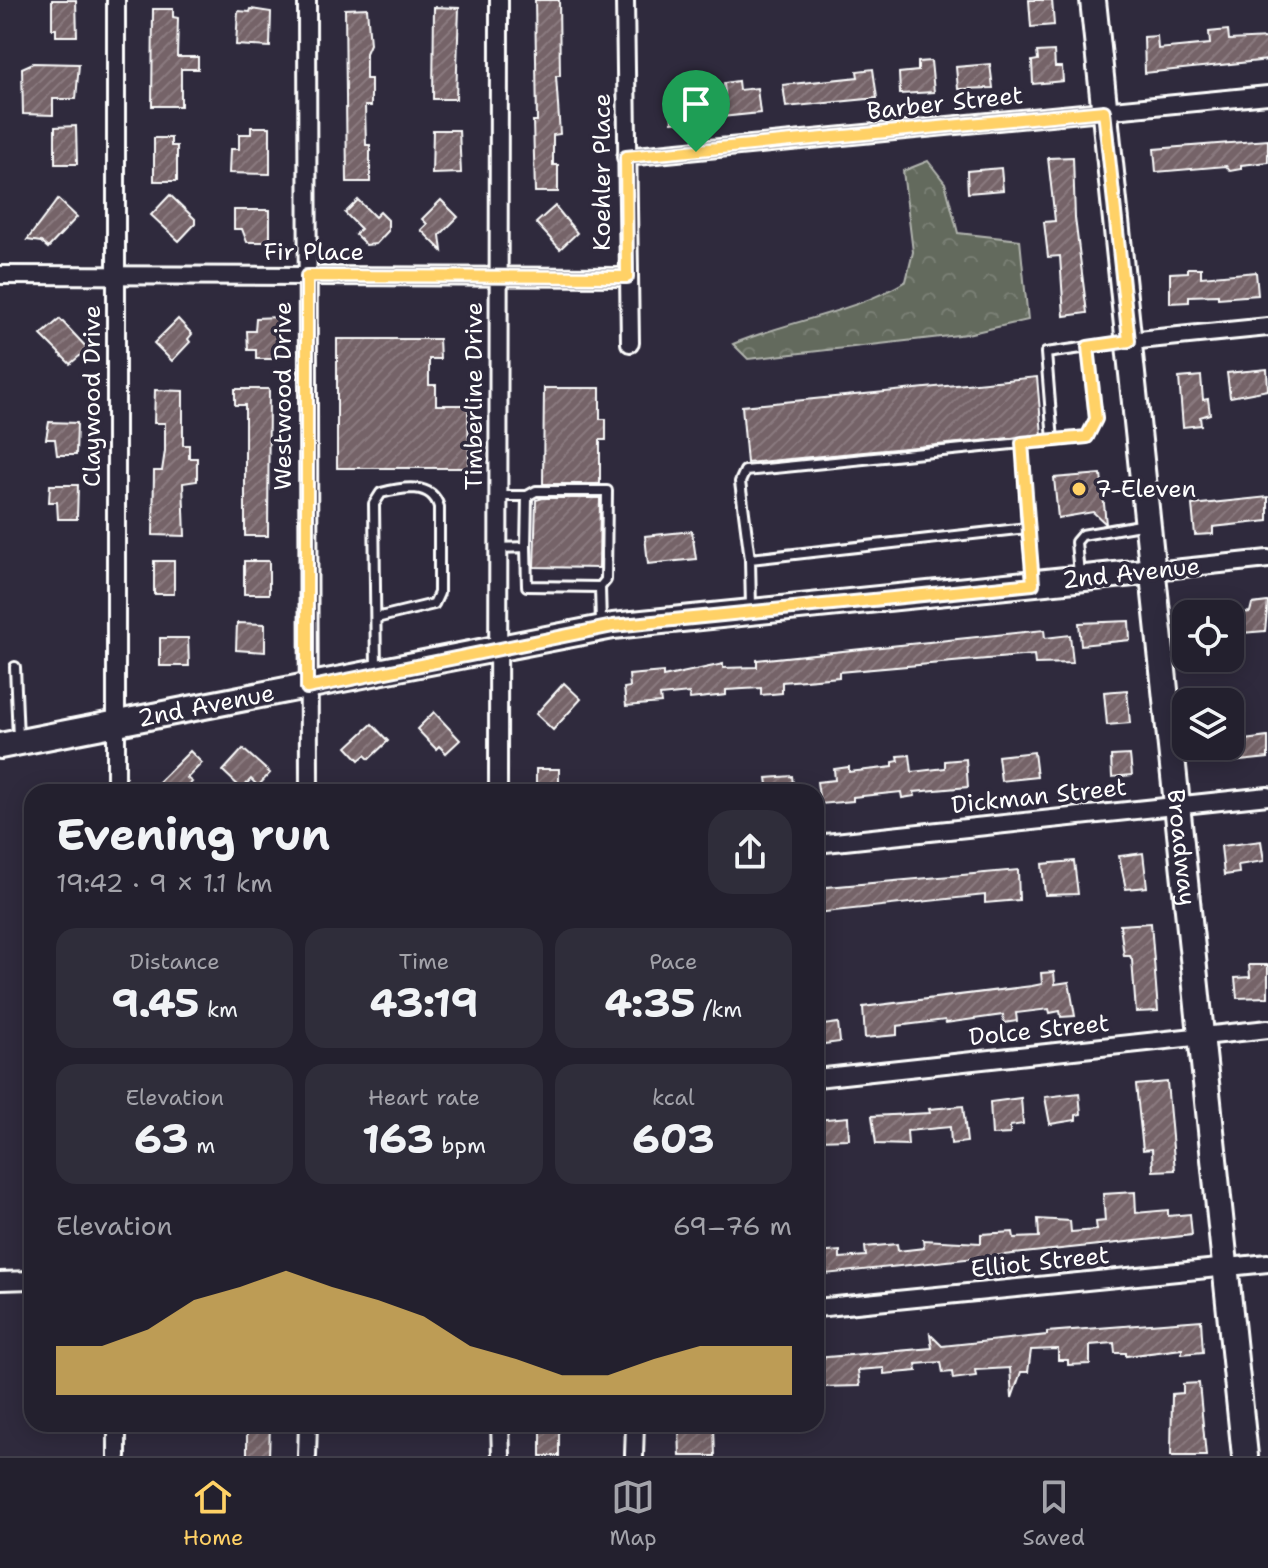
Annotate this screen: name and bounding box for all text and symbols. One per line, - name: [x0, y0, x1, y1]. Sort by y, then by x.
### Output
- pin: [662, 70, 730, 152]
- street label: Barber Street: [866, 79, 1024, 127]
- icon: arrive: [674, 82, 718, 126]
- street label: Koehler Place: [586, 93, 618, 251]
- street label: Fir Place: [264, 236, 364, 268]
- street label: Westwood Drive: [267, 301, 299, 491]
- street label: Timberline Drive: [458, 302, 490, 490]
- street label: Claywood Drive: [76, 305, 108, 487]
- place label: 7-Eleven: [1095, 473, 1196, 505]
- marker: 7-Eleven: [1070, 480, 1088, 498]
- street label: 2nd Avenue: [1060, 550, 1202, 596]
- map controls: [1172, 600, 1244, 760]
- button: locate: [1172, 600, 1244, 672]
- street label: 2nd Avenue: [135, 677, 277, 735]
- button: layers: [1172, 688, 1244, 760]
- street label: Dickman Street: [950, 771, 1128, 821]
- street label: Broadway: [1159, 787, 1203, 907]
- text: Evening run: [56, 805, 330, 864]
- button: share: [708, 810, 792, 894]
- text: 19:42 · 9 × 1.1 km: [56, 865, 273, 900]
- text: Distance: [130, 947, 220, 976]
- text: Time: [399, 947, 449, 976]
- text: Pace: [649, 947, 698, 976]
- text: 9.45: [111, 976, 199, 1030]
- text: 43:19: [369, 976, 479, 1030]
- text: 4:35: [604, 976, 695, 1030]
- text: km: [199, 995, 238, 1024]
- text: /km: [695, 995, 742, 1024]
- street label: Dolce Street: [967, 1007, 1111, 1053]
- text: Elevation: [125, 1083, 224, 1112]
- text: Heart rate: [368, 1083, 480, 1112]
- text: kcal: [652, 1083, 695, 1112]
- text: 63: [134, 1112, 189, 1166]
- text: 163: [362, 1112, 434, 1166]
- text: 603: [632, 1112, 715, 1166]
- text: m: [189, 1131, 215, 1160]
- text: bpm: [434, 1131, 486, 1160]
- text: Elevation: [56, 1208, 172, 1243]
- text: 69–76 m: [673, 1208, 792, 1243]
- street label: Elliot Street: [969, 1239, 1111, 1285]
- tab: Home: [183, 1475, 243, 1552]
- tab: Map: [609, 1475, 657, 1552]
- tab: Saved: [1023, 1475, 1085, 1552]

